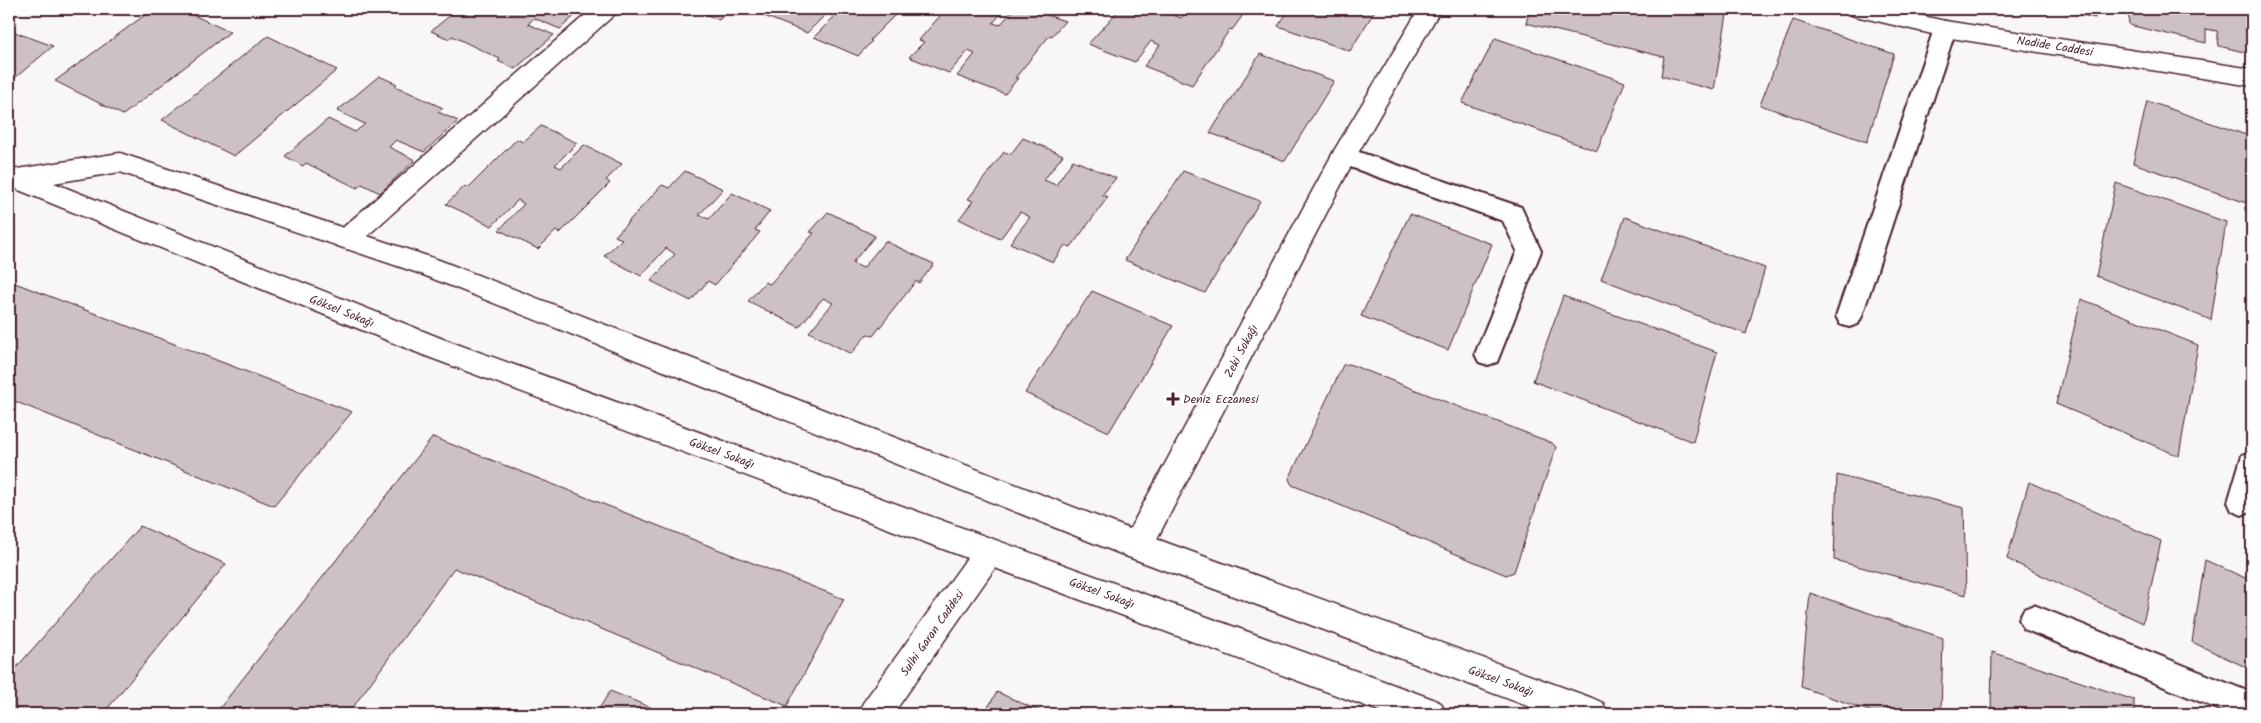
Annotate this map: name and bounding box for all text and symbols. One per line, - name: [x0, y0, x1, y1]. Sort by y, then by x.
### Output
- street label: Nadide Caddesi: [2015, 31, 2096, 62]
- street label: Göksel Sokağı: [306, 290, 377, 333]
- street label: Zeki Sokağı: [1219, 321, 1263, 381]
- place label: Deniz Eczanesi: [1183, 390, 1260, 409]
- marker: Deniz Eczanesi: [1167, 393, 1179, 405]
- street label: Göksel Sokağı: [686, 433, 757, 474]
- street label: Göksel Sokağı: [1066, 573, 1137, 614]
- street label: Sulhi Garan Caddesi: [896, 585, 970, 680]
- street label: Göksel Sokağı: [1465, 661, 1536, 702]

